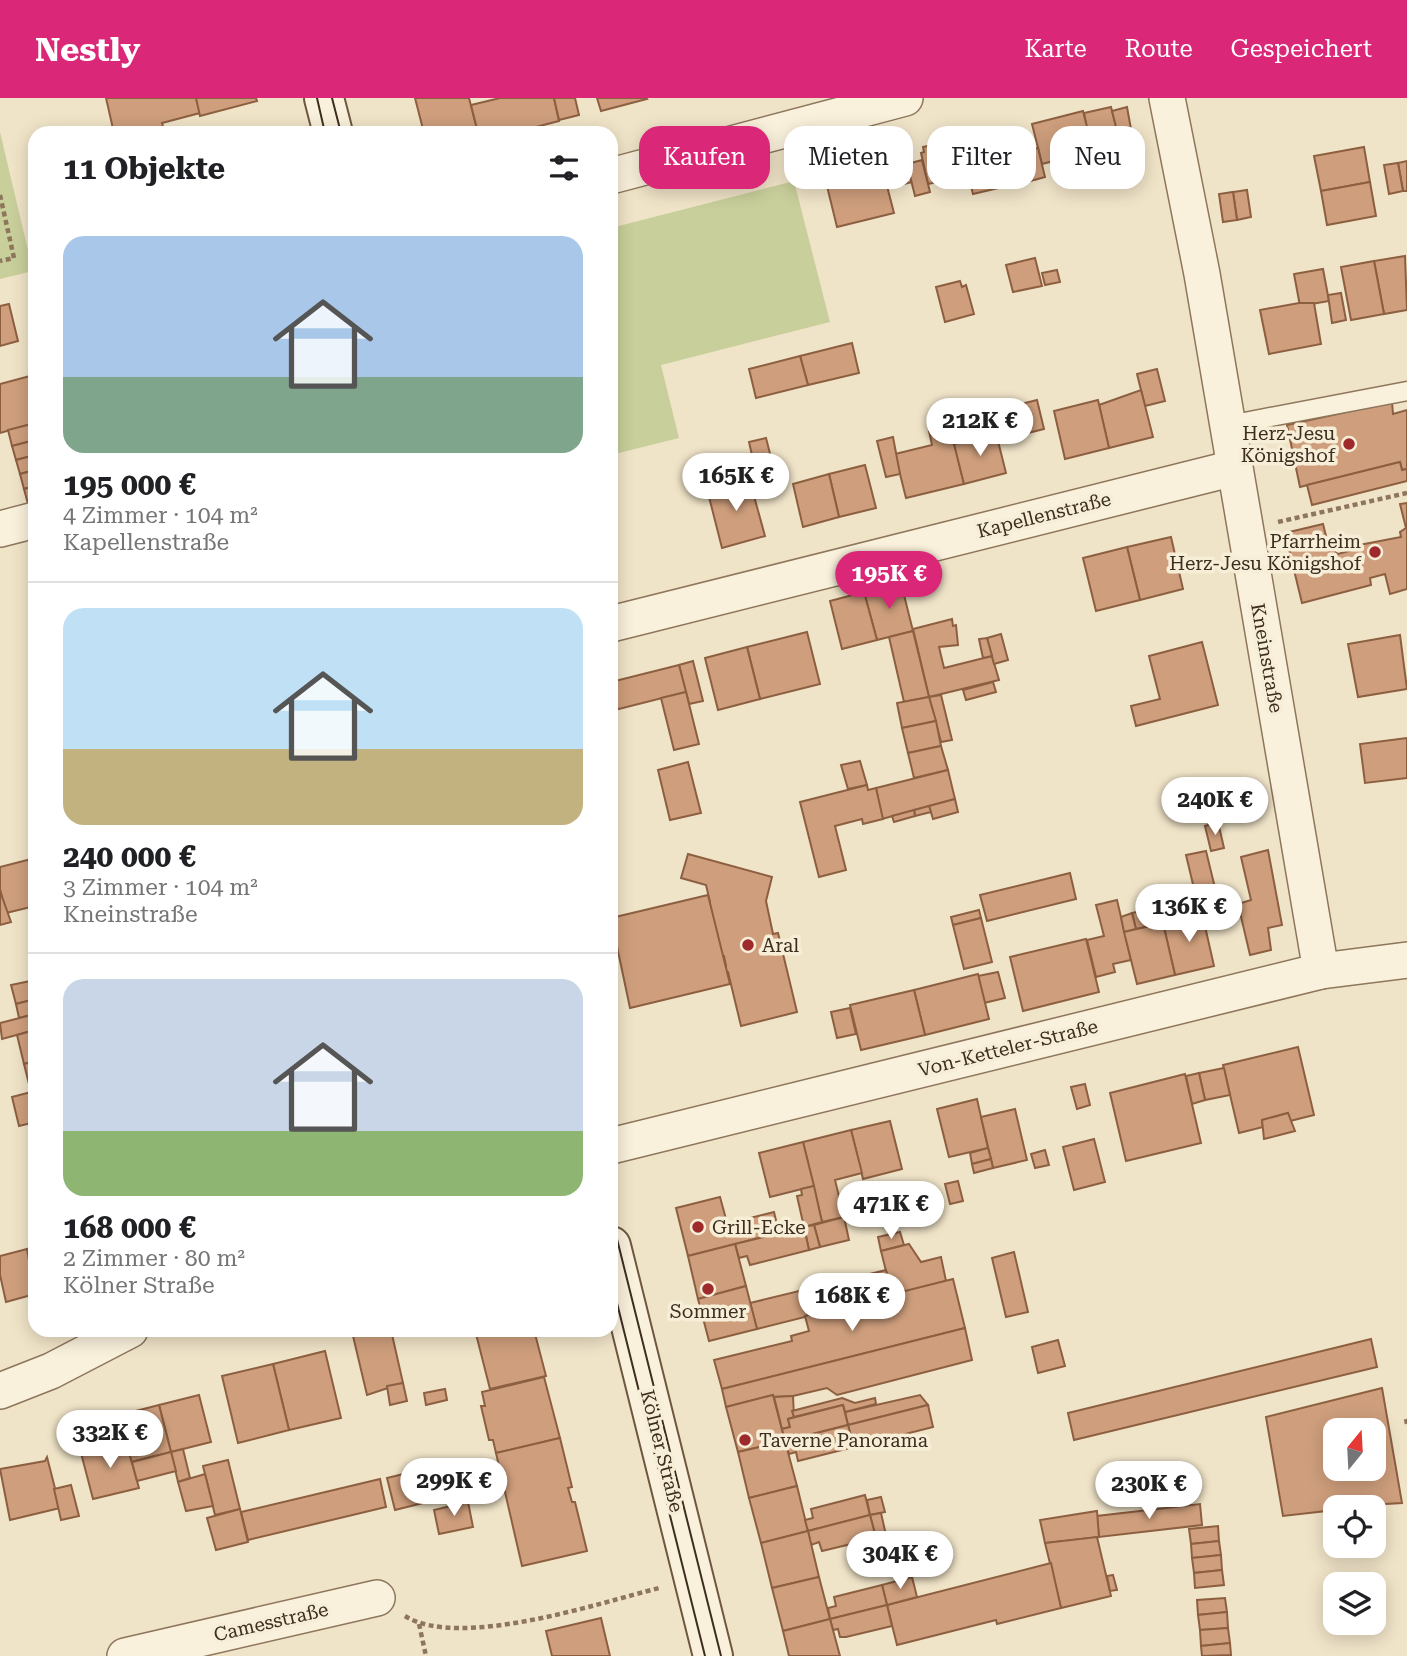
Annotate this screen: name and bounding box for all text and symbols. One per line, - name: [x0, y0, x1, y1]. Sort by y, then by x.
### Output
- text: Nestly: [35, 30, 140, 69]
- text: Karte: [1024, 35, 1087, 63]
- text: Route: [1125, 35, 1193, 63]
- text: Gespeichert: [1231, 35, 1372, 63]
- chip: Kaufen: [639, 126, 770, 189]
- chip: Mieten: [784, 126, 913, 189]
- chip: Filter: [927, 126, 1036, 189]
- chip: Neu: [1050, 126, 1145, 189]
- icon: filters: [545, 149, 583, 187]
- text: 11 Objekte: [63, 151, 225, 186]
- icon: home: [260, 281, 386, 407]
- pin: 212K €: [923, 398, 1037, 458]
- text: 212K €: [942, 407, 1018, 434]
- place label: Herz-Jesu Königshof: [1241, 422, 1336, 467]
- marker: Herz-Jesu Königshof: [1341, 436, 1357, 452]
- pin: 165K €: [679, 454, 793, 513]
- text: 165K €: [698, 462, 774, 489]
- text: 195 000 €: [63, 467, 196, 502]
- street label: Kapellenstraße: [975, 487, 1113, 543]
- text: 4 Zimmer · 104 m²: [63, 502, 258, 529]
- text: Kapellenstraße: [63, 529, 229, 556]
- place label: Pfarrheim Herz-Jesu Königshof: [1169, 530, 1362, 575]
- marker: Pfarrheim Herz-Jesu Königshof: [1367, 544, 1383, 560]
- pin: 195K €: [832, 552, 946, 611]
- text: 195K €: [851, 560, 927, 587]
- street label: Kneinstraße: [1246, 601, 1288, 715]
- icon: home: [260, 653, 386, 779]
- pin: 240K €: [1158, 778, 1272, 837]
- text: 240K €: [1177, 786, 1253, 813]
- text: 240 000 €: [63, 839, 196, 874]
- text: 3 Zimmer · 104 m²: [63, 874, 258, 901]
- pin: 136K €: [1132, 884, 1246, 944]
- text: 136K €: [1151, 893, 1227, 920]
- text: Kneinstraße: [63, 901, 198, 928]
- place label: Aral: [762, 934, 799, 957]
- marker: Aral: [740, 937, 756, 953]
- street label: Von-Ketteler-Straße: [916, 1015, 1100, 1081]
- icon: home: [260, 1024, 386, 1150]
- pin: 471K €: [834, 1182, 948, 1241]
- text: 471K €: [853, 1190, 929, 1217]
- text: 168 000 €: [63, 1210, 196, 1245]
- place label: Grill-Ecke: [712, 1216, 806, 1239]
- marker: Grill-Ecke: [690, 1219, 706, 1235]
- text: 2 Zimmer · 80 m²: [63, 1245, 245, 1272]
- text: Kölner Straße: [63, 1272, 215, 1299]
- pin: 168K €: [795, 1274, 909, 1333]
- marker: Sommer: [700, 1281, 716, 1297]
- text: 168K €: [814, 1282, 890, 1309]
- place label: Sommer: [670, 1300, 747, 1323]
- street label: Kölner Straße: [636, 1387, 688, 1515]
- pin: 332K €: [53, 1410, 167, 1470]
- north arrow: [1323, 1418, 1386, 1480]
- map controls: [1323, 1418, 1386, 1635]
- text: 332K €: [72, 1419, 148, 1446]
- place label: Taverne Panorama: [759, 1429, 929, 1452]
- marker: Taverne Panorama: [737, 1432, 753, 1448]
- pin: 299K €: [397, 1458, 511, 1518]
- pin: 230K €: [1092, 1462, 1206, 1521]
- text: 299K €: [416, 1467, 492, 1494]
- text: 230K €: [1111, 1470, 1187, 1497]
- button: locate: [1323, 1495, 1386, 1558]
- pin: 304K €: [843, 1532, 957, 1591]
- text: 304K €: [862, 1540, 938, 1567]
- button: layers: [1323, 1572, 1386, 1635]
- street label: Camesstraße: [211, 1598, 331, 1646]

